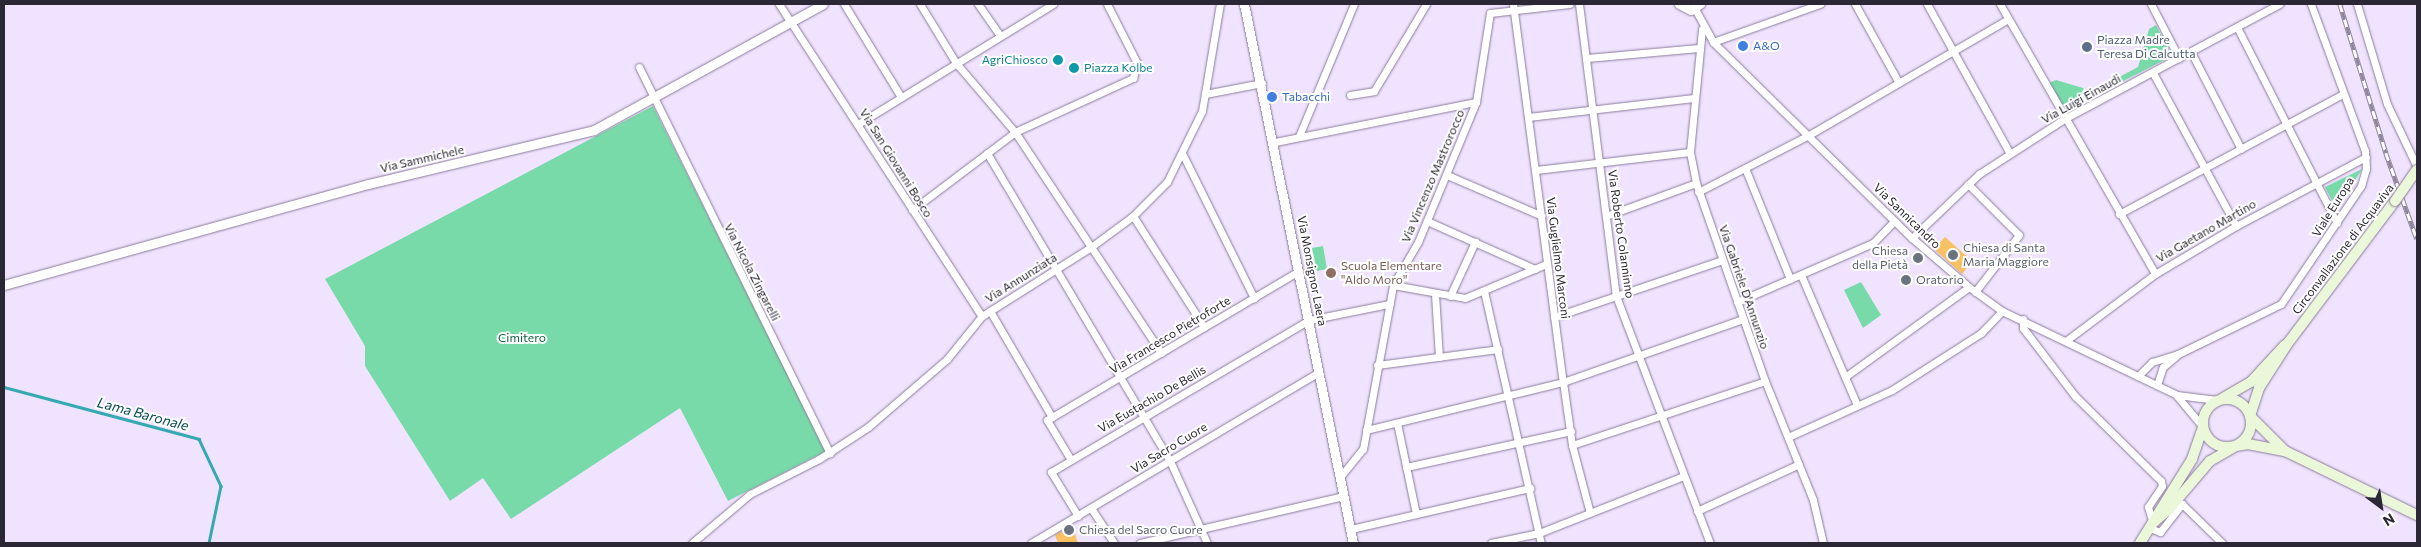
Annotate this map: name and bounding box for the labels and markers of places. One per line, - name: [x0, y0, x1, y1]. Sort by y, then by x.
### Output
- place label: Piazza Madre Teresa Di Calcutta: [2097, 33, 2196, 61]
- place label: A&O: [1753, 39, 1780, 53]
- marker: A&O: [1737, 40, 1749, 52]
- marker: Piazza Madre Teresa Di Calcutta: [2081, 41, 2093, 53]
- place label: AgriChiosco: [982, 53, 1048, 67]
- marker: AgriChiosco: [1052, 54, 1064, 66]
- place label: Piazza Kolbe: [1084, 61, 1153, 75]
- marker: Piazza Kolbe: [1068, 62, 1080, 74]
- place label: Tabacchi: [1282, 90, 1330, 104]
- marker: Tabacchi: [1266, 91, 1278, 103]
- place label: Chiesa di Santa Maria Maggiore: [1963, 241, 2049, 269]
- place label: Chiesa della Pietà: [1852, 244, 1908, 272]
- marker: Chiesa di Santa Maria Maggiore: [1947, 249, 1959, 261]
- marker: Chiesa della Pietà: [1912, 252, 1924, 264]
- place label: Scuola Elementare "Aldo Moro": [1341, 259, 1442, 287]
- marker: Scuola Elementare "Aldo Moro": [1325, 267, 1337, 279]
- place label: Oratorio: [1916, 273, 1964, 287]
- marker: Oratorio: [1900, 274, 1912, 286]
- place label: Chiesa del Sacro Cuore: [1079, 523, 1202, 537]
- marker: Chiesa del Sacro Cuore: [1063, 524, 1075, 536]

